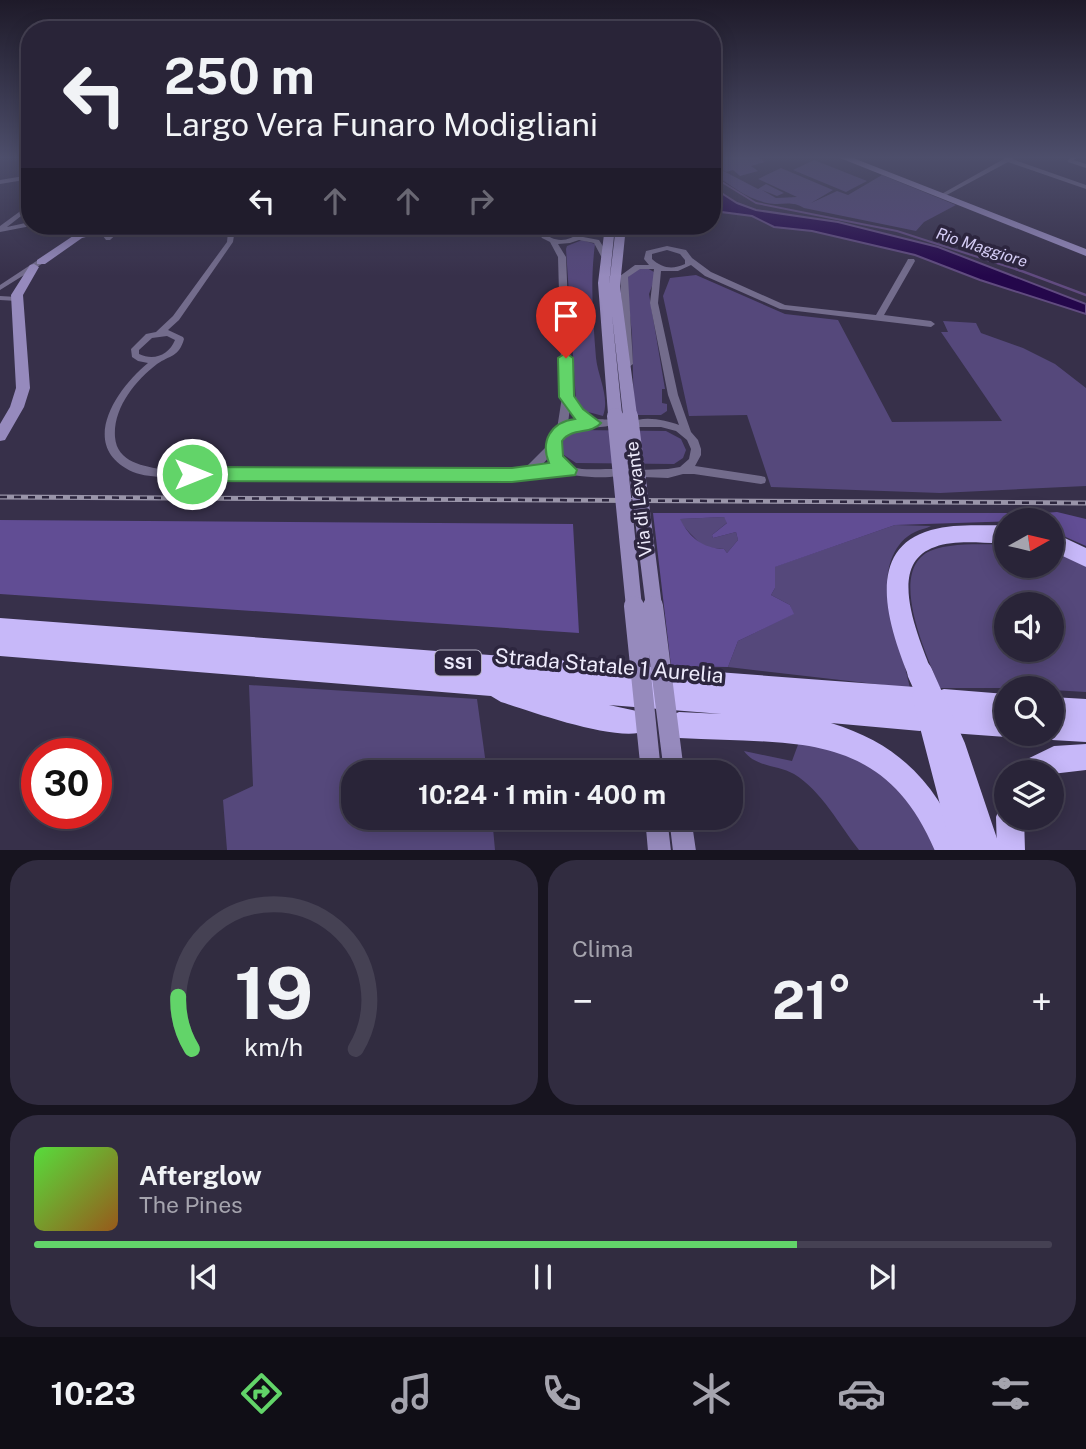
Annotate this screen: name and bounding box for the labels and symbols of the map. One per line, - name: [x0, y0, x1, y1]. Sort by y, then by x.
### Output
- water label: Rio Maggiore: [934, 224, 1030, 271]
- pin: [536, 286, 596, 358]
- position arrow: [155, 437, 229, 511]
- street label: Via di Levante: [621, 440, 656, 558]
- north arrow: [994, 508, 1064, 578]
- street label: Strada Statale 1 Aurelia: [494, 643, 724, 688]
- road number: SS1: [435, 650, 481, 676]
- speed limit sign: 30: [21, 738, 112, 829]

